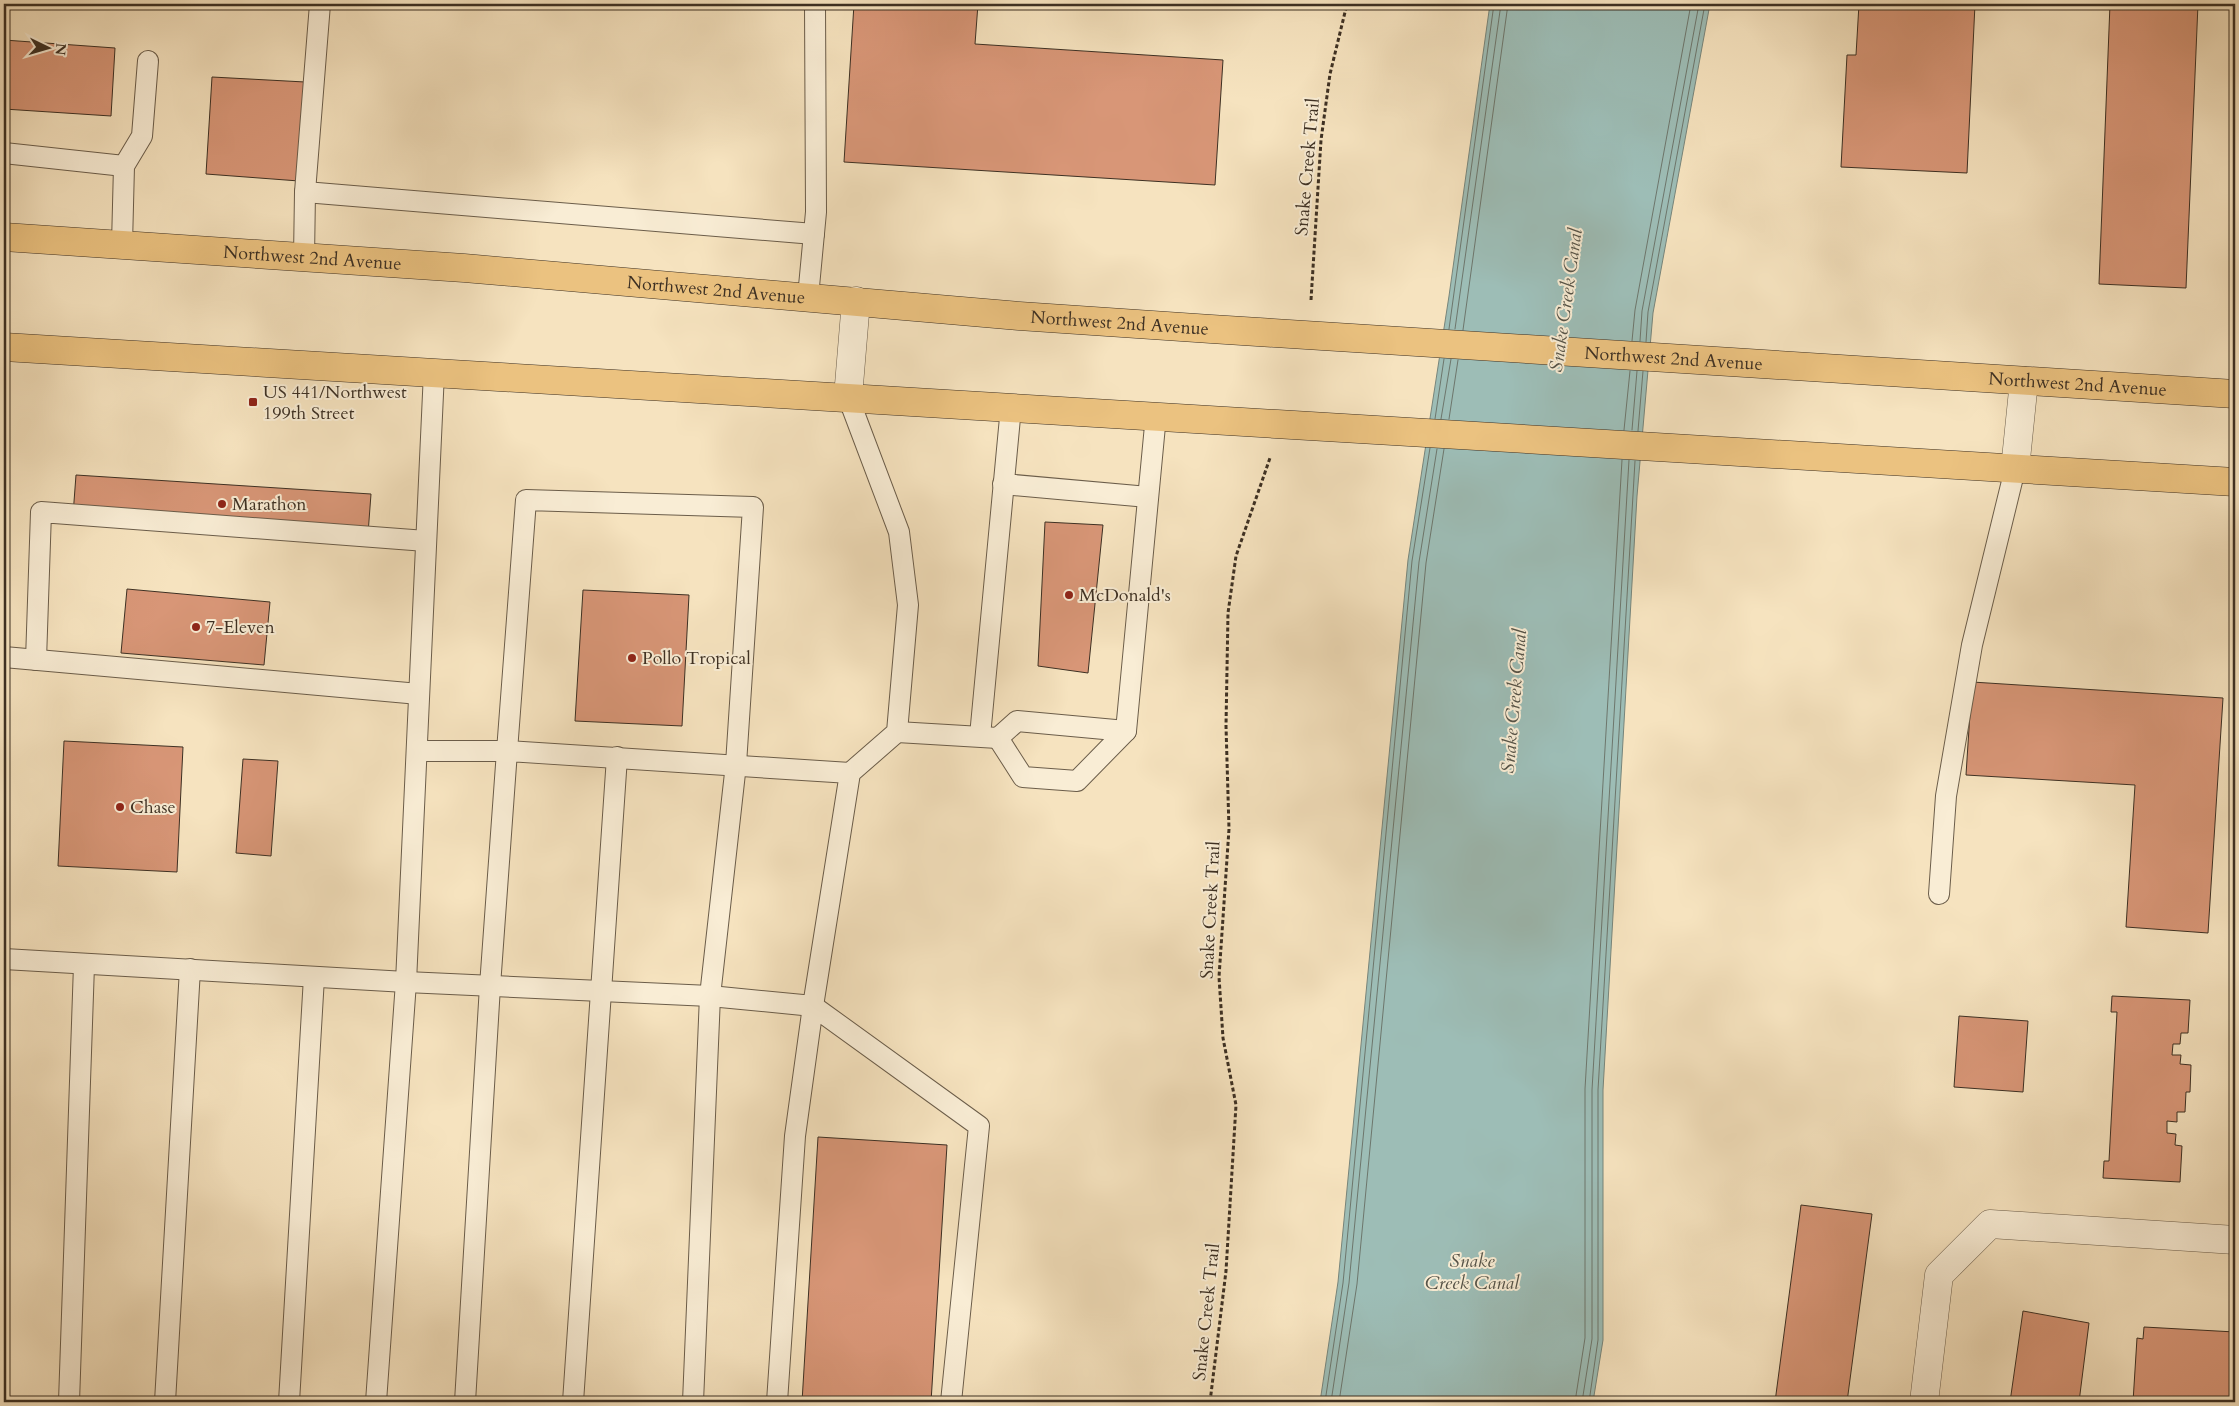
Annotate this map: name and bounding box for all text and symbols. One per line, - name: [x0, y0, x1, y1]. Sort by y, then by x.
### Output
- north arrow: [22, 22, 72, 72]
- text: N: [50, 42, 70, 56]
- street label: Snake Creek Trail: [1289, 97, 1326, 237]
- water label: Snake Creek Canal: [1543, 226, 1589, 374]
- street label: Northwest 2nd Avenue: [222, 240, 402, 277]
- street label: Northwest 2nd Avenue: [626, 270, 806, 310]
- street label: Northwest 2nd Avenue: [1030, 305, 1210, 342]
- street label: Northwest 2nd Avenue: [1583, 341, 1763, 377]
- street label: Northwest 2nd Avenue: [1988, 366, 2168, 403]
- place label: US 441/Northwest 199th Street: [263, 380, 407, 426]
- marker: US 441/Northwest 199th Street: [247, 396, 259, 408]
- place label: Marathon: [232, 492, 307, 517]
- marker: Marathon: [216, 498, 228, 510]
- place label: McDonald's: [1079, 583, 1171, 608]
- marker: McDonald's: [1063, 589, 1075, 601]
- place label: 7-Eleven: [206, 615, 275, 640]
- marker: 7-Eleven: [190, 621, 202, 633]
- water label: Snake Creek Canal: [1495, 627, 1533, 774]
- place label: Pollo Tropical: [642, 646, 751, 671]
- marker: Pollo Tropical: [626, 652, 638, 664]
- place label: Chase: [130, 795, 176, 820]
- marker: Chase: [114, 801, 126, 813]
- street label: Snake Creek Trail: [1194, 840, 1227, 980]
- street label: Snake Creek Trail: [1187, 1242, 1226, 1382]
- water label: Snake Creek Canal: [1425, 1248, 1520, 1296]

